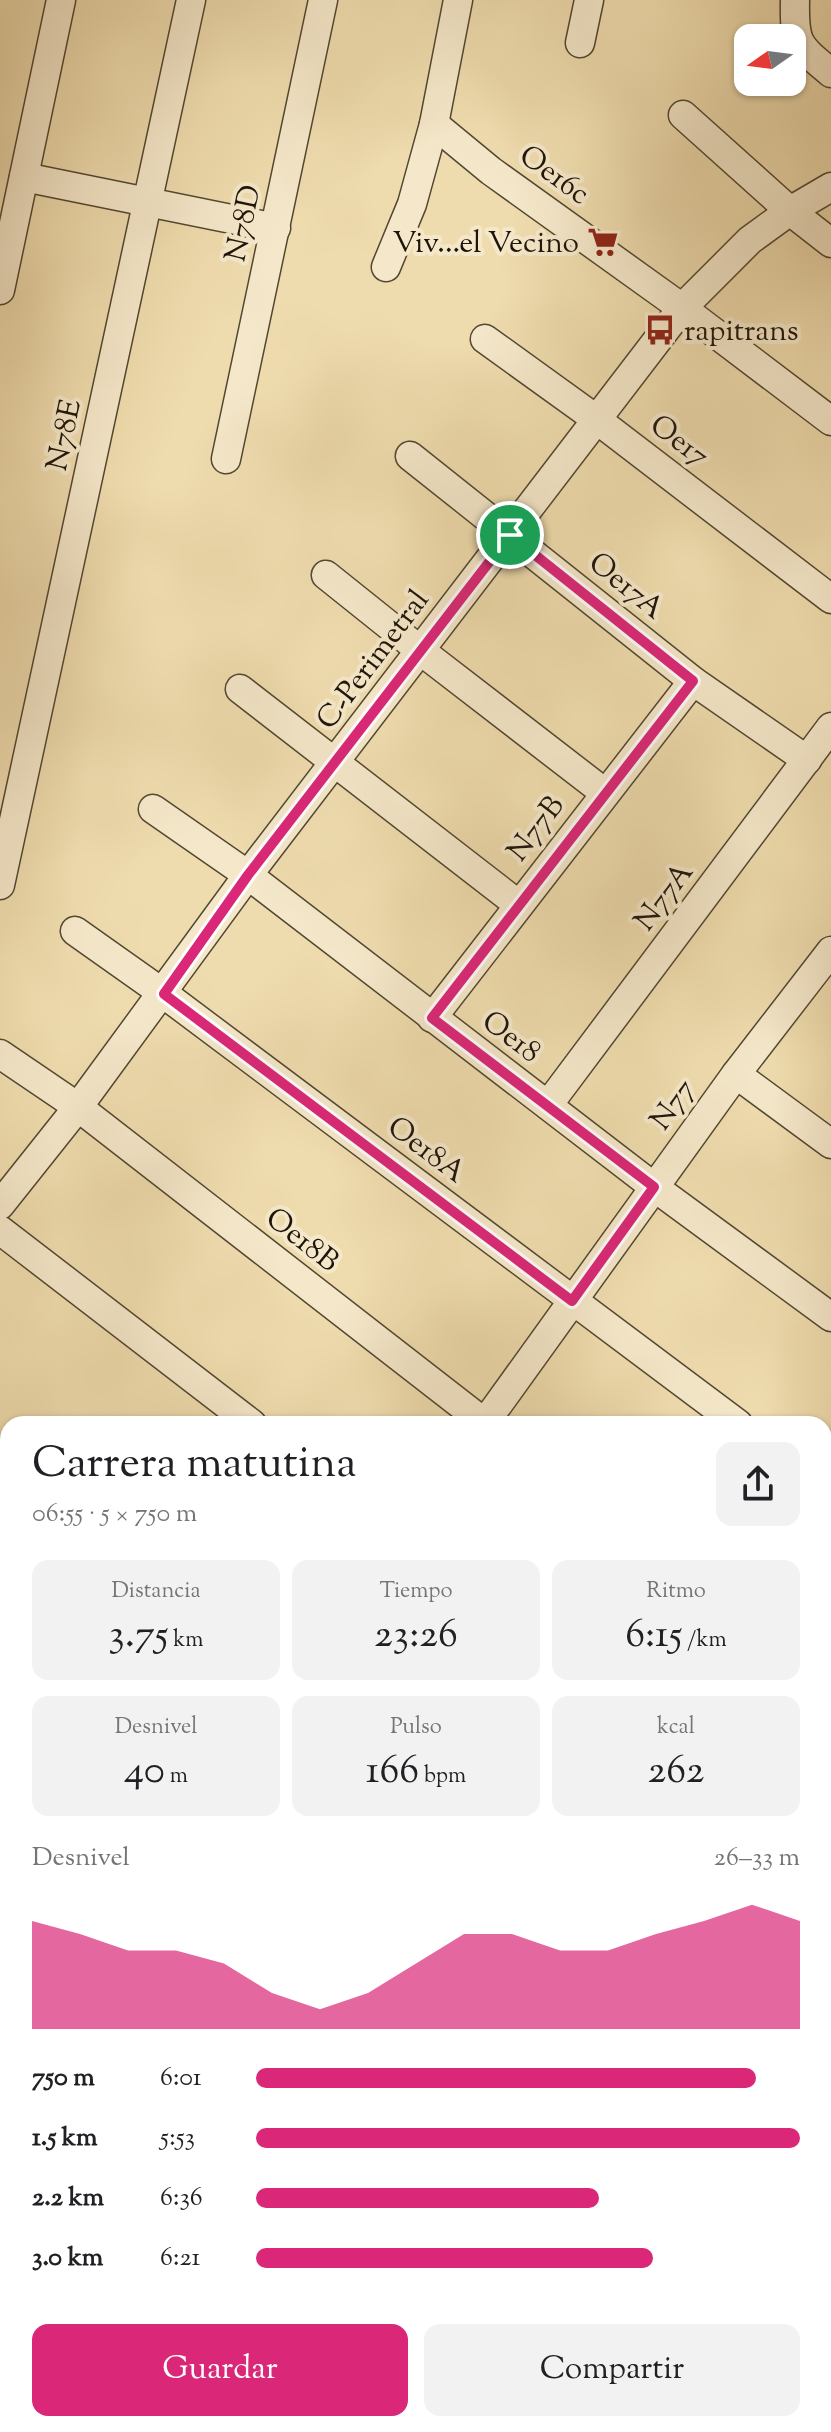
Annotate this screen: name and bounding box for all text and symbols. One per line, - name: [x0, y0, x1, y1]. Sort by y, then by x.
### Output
- north arrow: [734, 24, 806, 96]
- map controls: [734, 24, 806, 96]
- street label: Oe16c: [509, 136, 598, 216]
- street label: N78D: [215, 181, 274, 266]
- place label: Viv...el Vecino: [392, 223, 579, 266]
- supermarket icon: Viv...el Vecino: [586, 225, 620, 259]
- place label: rapitrans: [684, 311, 799, 354]
- bus stop icon: rapitrans: [643, 313, 677, 347]
- street label: N78E: [37, 396, 94, 475]
- street label: Oe17: [640, 405, 717, 479]
- pin: [476, 501, 544, 569]
- icon: arrive: [488, 513, 532, 557]
- street label: Oe17A: [578, 543, 673, 631]
- street label: C-Perimetral: [307, 582, 441, 739]
- street label: N77B: [498, 787, 576, 871]
- street label: N77A: [625, 854, 705, 941]
- street label: Oe18: [472, 1001, 549, 1075]
- street label: N77: [641, 1071, 707, 1140]
- street label: Oe18A: [377, 1107, 474, 1195]
- street label: Oe18B: [255, 1198, 348, 1284]
- text: Carrera matutina: [32, 1434, 357, 1497]
- button: share: [716, 1442, 800, 1526]
- text: 06:55 · 5 × 750 m: [32, 1496, 197, 1533]
- text: Distancia: [111, 1576, 201, 1608]
- text: Tiempo: [380, 1576, 453, 1608]
- text: Ritmo: [646, 1576, 706, 1608]
- text: 3.75: [109, 1608, 169, 1665]
- text: 23:26: [374, 1608, 458, 1665]
- text: 6:15: [625, 1608, 682, 1665]
- text: km: [169, 1625, 203, 1657]
- text: /km: [682, 1625, 727, 1657]
- text: Desnivel: [115, 1712, 197, 1744]
- text: Pulso: [390, 1712, 442, 1744]
- text: kcal: [657, 1712, 695, 1744]
- text: 40: [124, 1744, 165, 1801]
- text: 166: [366, 1744, 419, 1801]
- text: 262: [648, 1744, 704, 1801]
- text: m: [165, 1761, 188, 1793]
- text: bpm: [419, 1761, 466, 1793]
- text: Desnivel: [32, 1840, 130, 1877]
- text: 26–33 m: [714, 1840, 800, 1877]
- text: 750 m: [32, 2060, 95, 2097]
- text: 6:01: [160, 2060, 202, 2097]
- text: 1.5 km: [32, 2120, 98, 2157]
- text: 5:53: [160, 2120, 195, 2157]
- text: 2.2 km: [32, 2180, 104, 2217]
- text: 6:36: [160, 2180, 203, 2217]
- text: 3.0 km: [32, 2240, 103, 2277]
- text: 6:21: [160, 2240, 200, 2277]
- button: Guardar: [32, 2324, 408, 2416]
- button: Compartir: [424, 2324, 800, 2416]

